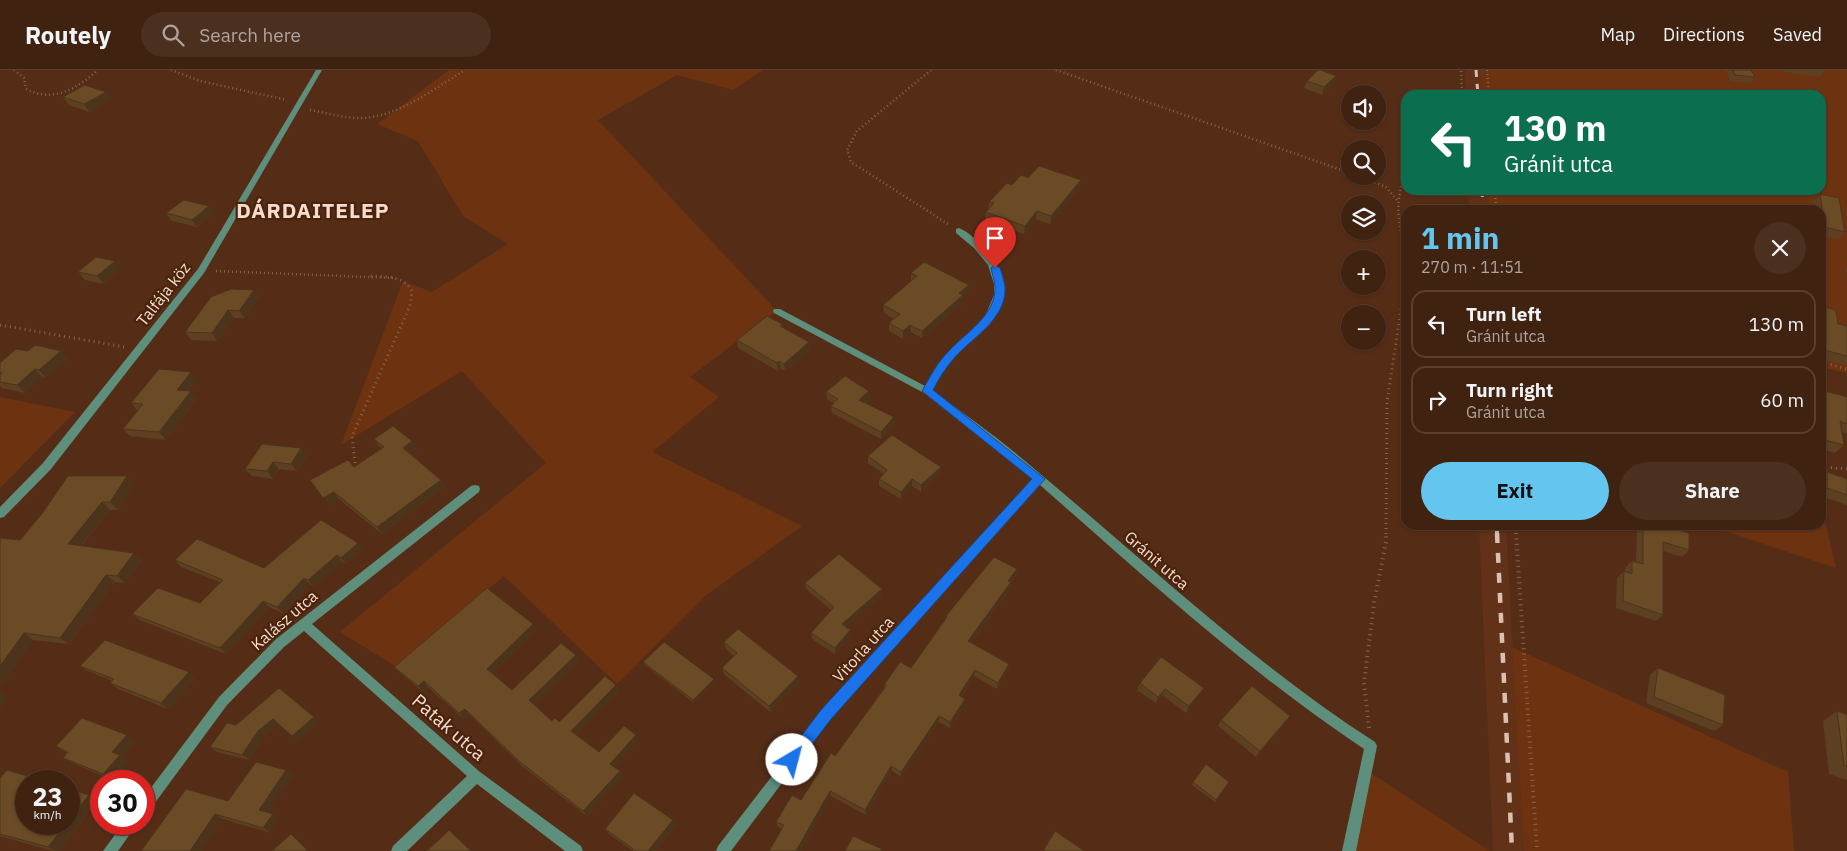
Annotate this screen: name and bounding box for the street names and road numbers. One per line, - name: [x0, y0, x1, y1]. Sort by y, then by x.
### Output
- street label: Talfája köz: [132, 258, 194, 330]
- street label: Gránit utca: [1121, 526, 1194, 594]
- street label: Kalász utca: [247, 585, 322, 654]
- street label: Vitorla utca: [828, 611, 898, 686]
- street label: Patak utca: [407, 688, 491, 766]

